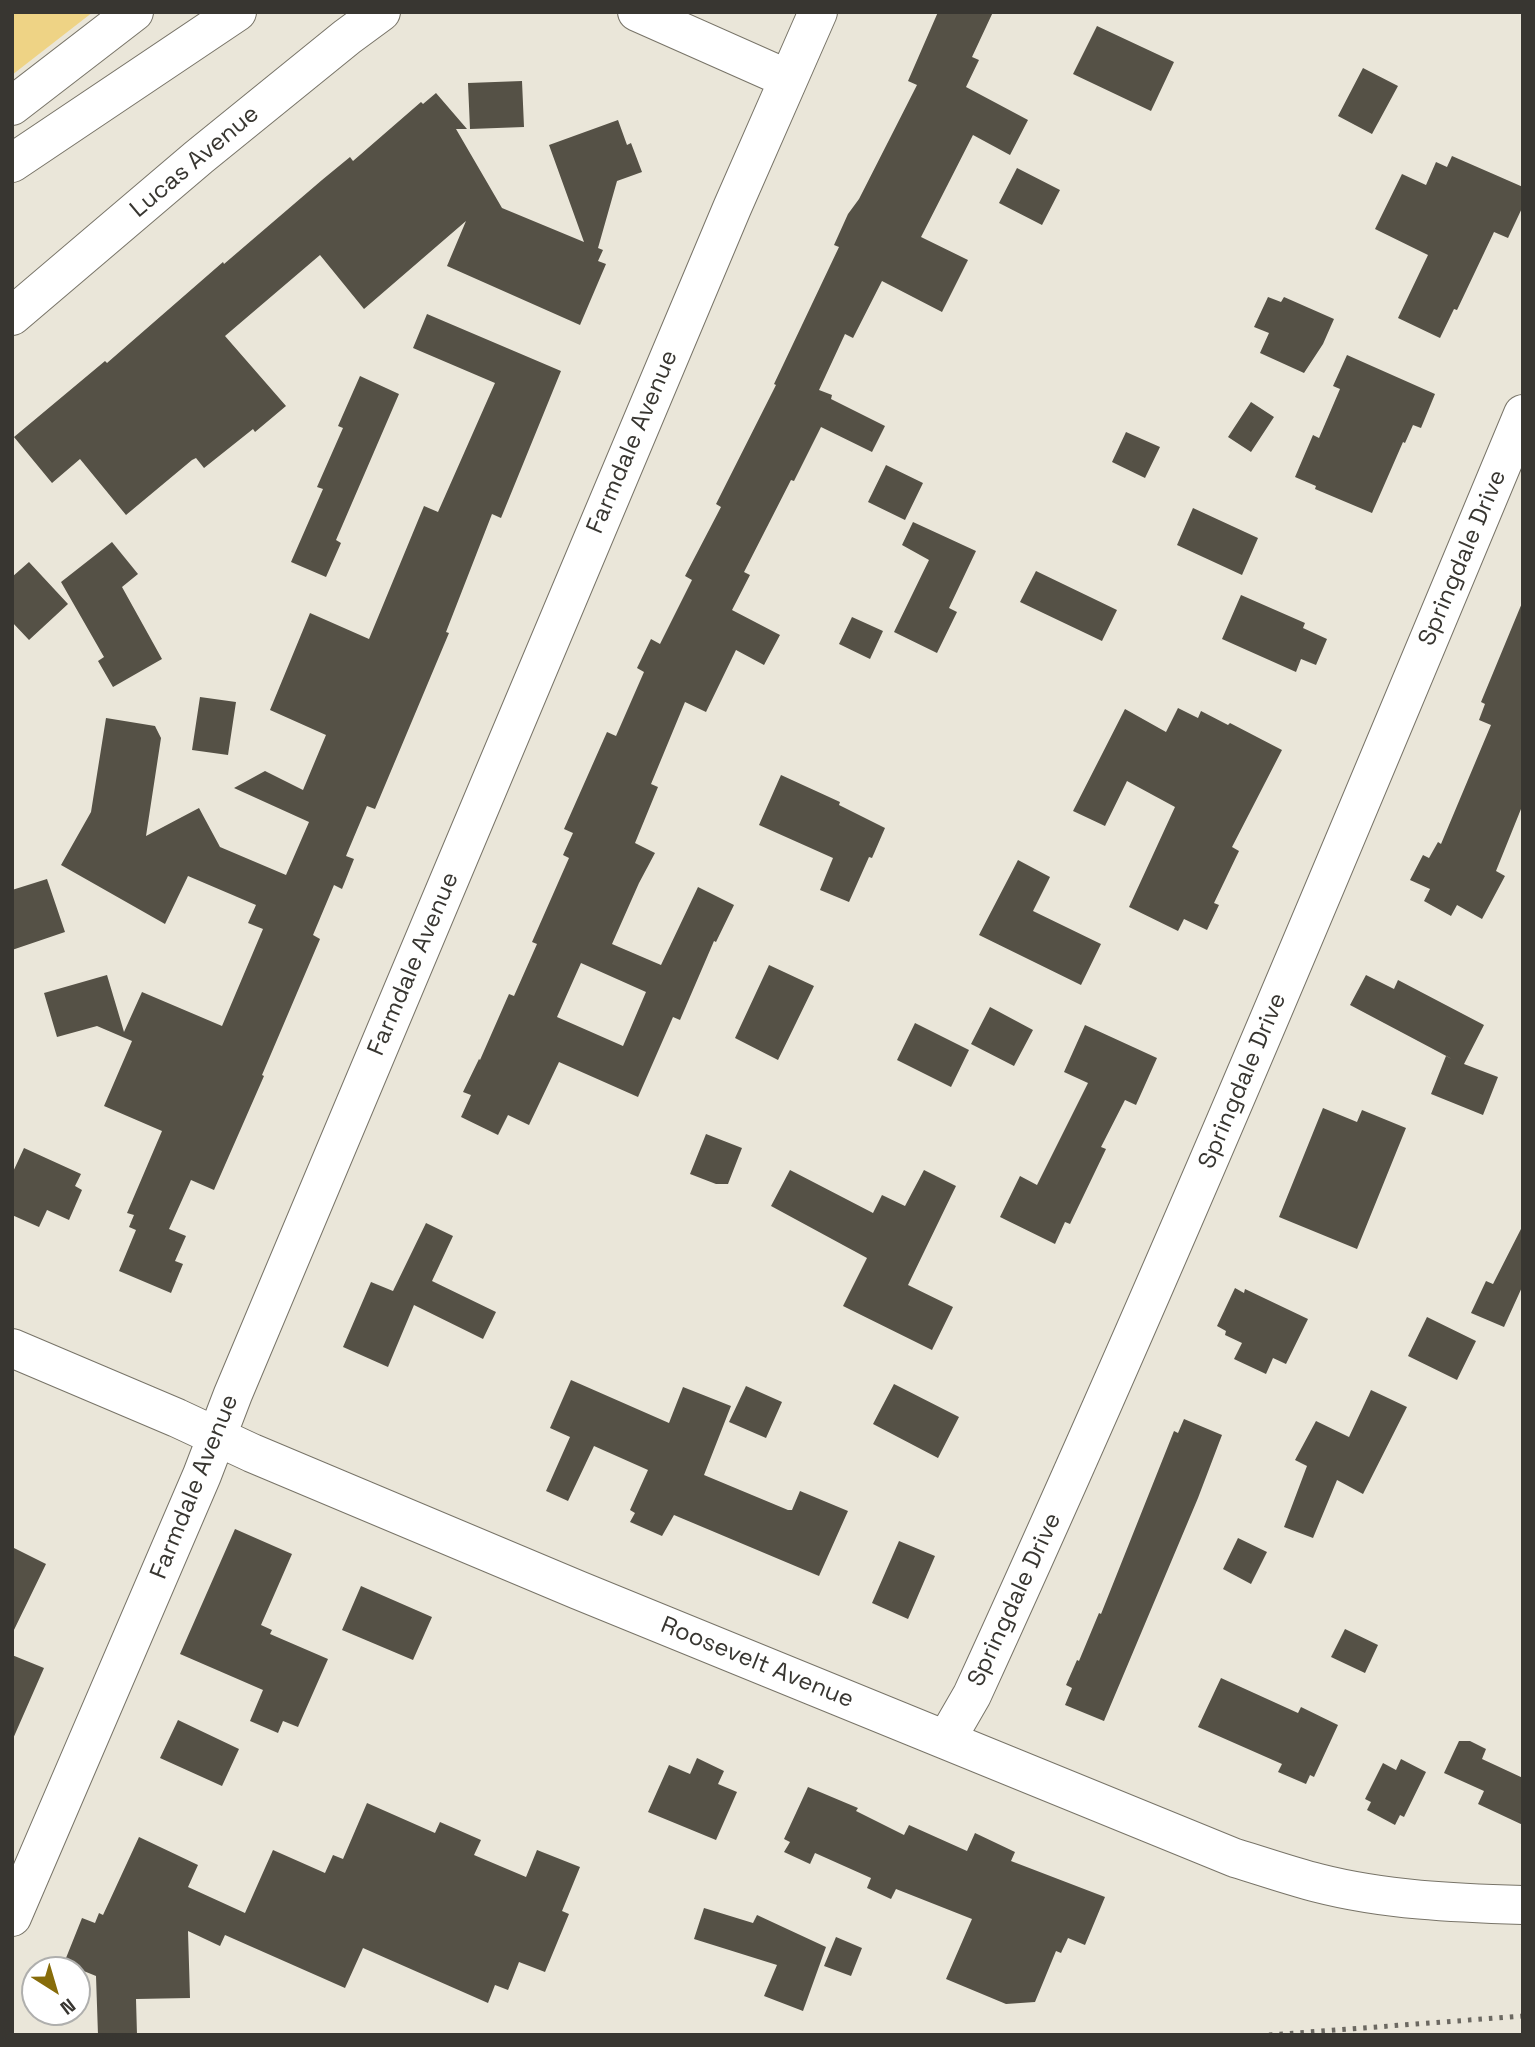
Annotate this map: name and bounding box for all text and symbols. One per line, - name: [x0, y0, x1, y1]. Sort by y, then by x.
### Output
- street label: Lucas Avenue: [125, 100, 265, 224]
- street label: Farmdale Avenue: [581, 346, 685, 538]
- street label: Springdale Drive: [1413, 466, 1513, 650]
- street label: Farmdale Avenue: [362, 868, 466, 1060]
- street label: Springdale Drive: [1193, 989, 1293, 1173]
- street label: Farmdale Avenue: [145, 1390, 245, 1584]
- street label: Springdale Drive: [962, 1509, 1068, 1691]
- street label: Roosevelt Avenue: [656, 1611, 858, 1715]
- north arrow: [21, 1956, 91, 2026]
- text: N: [55, 1993, 80, 2020]

